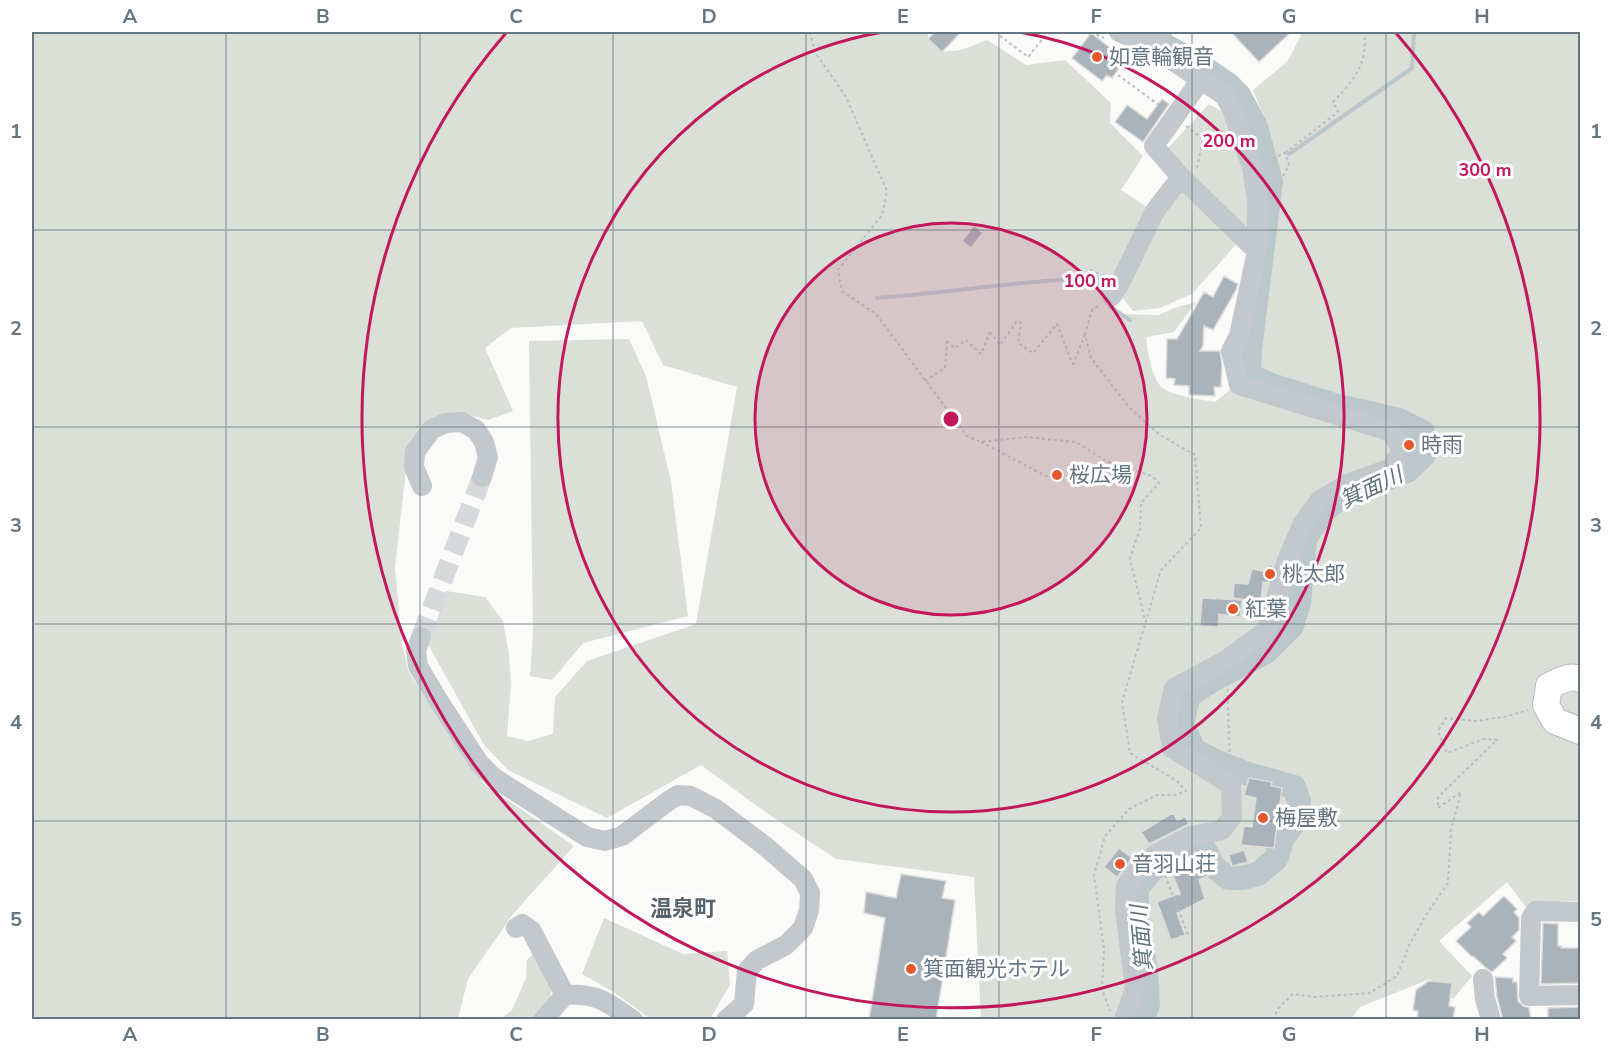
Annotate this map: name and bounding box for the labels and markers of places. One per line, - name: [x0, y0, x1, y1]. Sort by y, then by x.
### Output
- place label: 如意輪観音: [1109, 43, 1214, 71]
- marker: 如意輪観音: [1090, 50, 1104, 64]
- centre of rings: [941, 409, 961, 429]
- place label: 時雨: [1421, 431, 1463, 459]
- marker: 時雨: [1402, 438, 1416, 452]
- place label: 桜広場: [1069, 461, 1132, 489]
- marker: 桜広場: [1050, 468, 1064, 482]
- place label: 桃太郎: [1282, 560, 1345, 588]
- marker: 桃太郎: [1263, 567, 1277, 581]
- place label: 紅葉: [1245, 595, 1287, 623]
- marker: 紅葉: [1226, 602, 1240, 616]
- place label: 梅屋敷: [1275, 804, 1338, 832]
- marker: 梅屋敷: [1256, 811, 1270, 825]
- place label: 音羽山荘: [1132, 850, 1216, 878]
- marker: 音羽山荘: [1113, 857, 1127, 871]
- place label: 箕面観光ホテル: [923, 955, 1070, 983]
- marker: 箕面観光ホテル: [904, 962, 918, 976]

